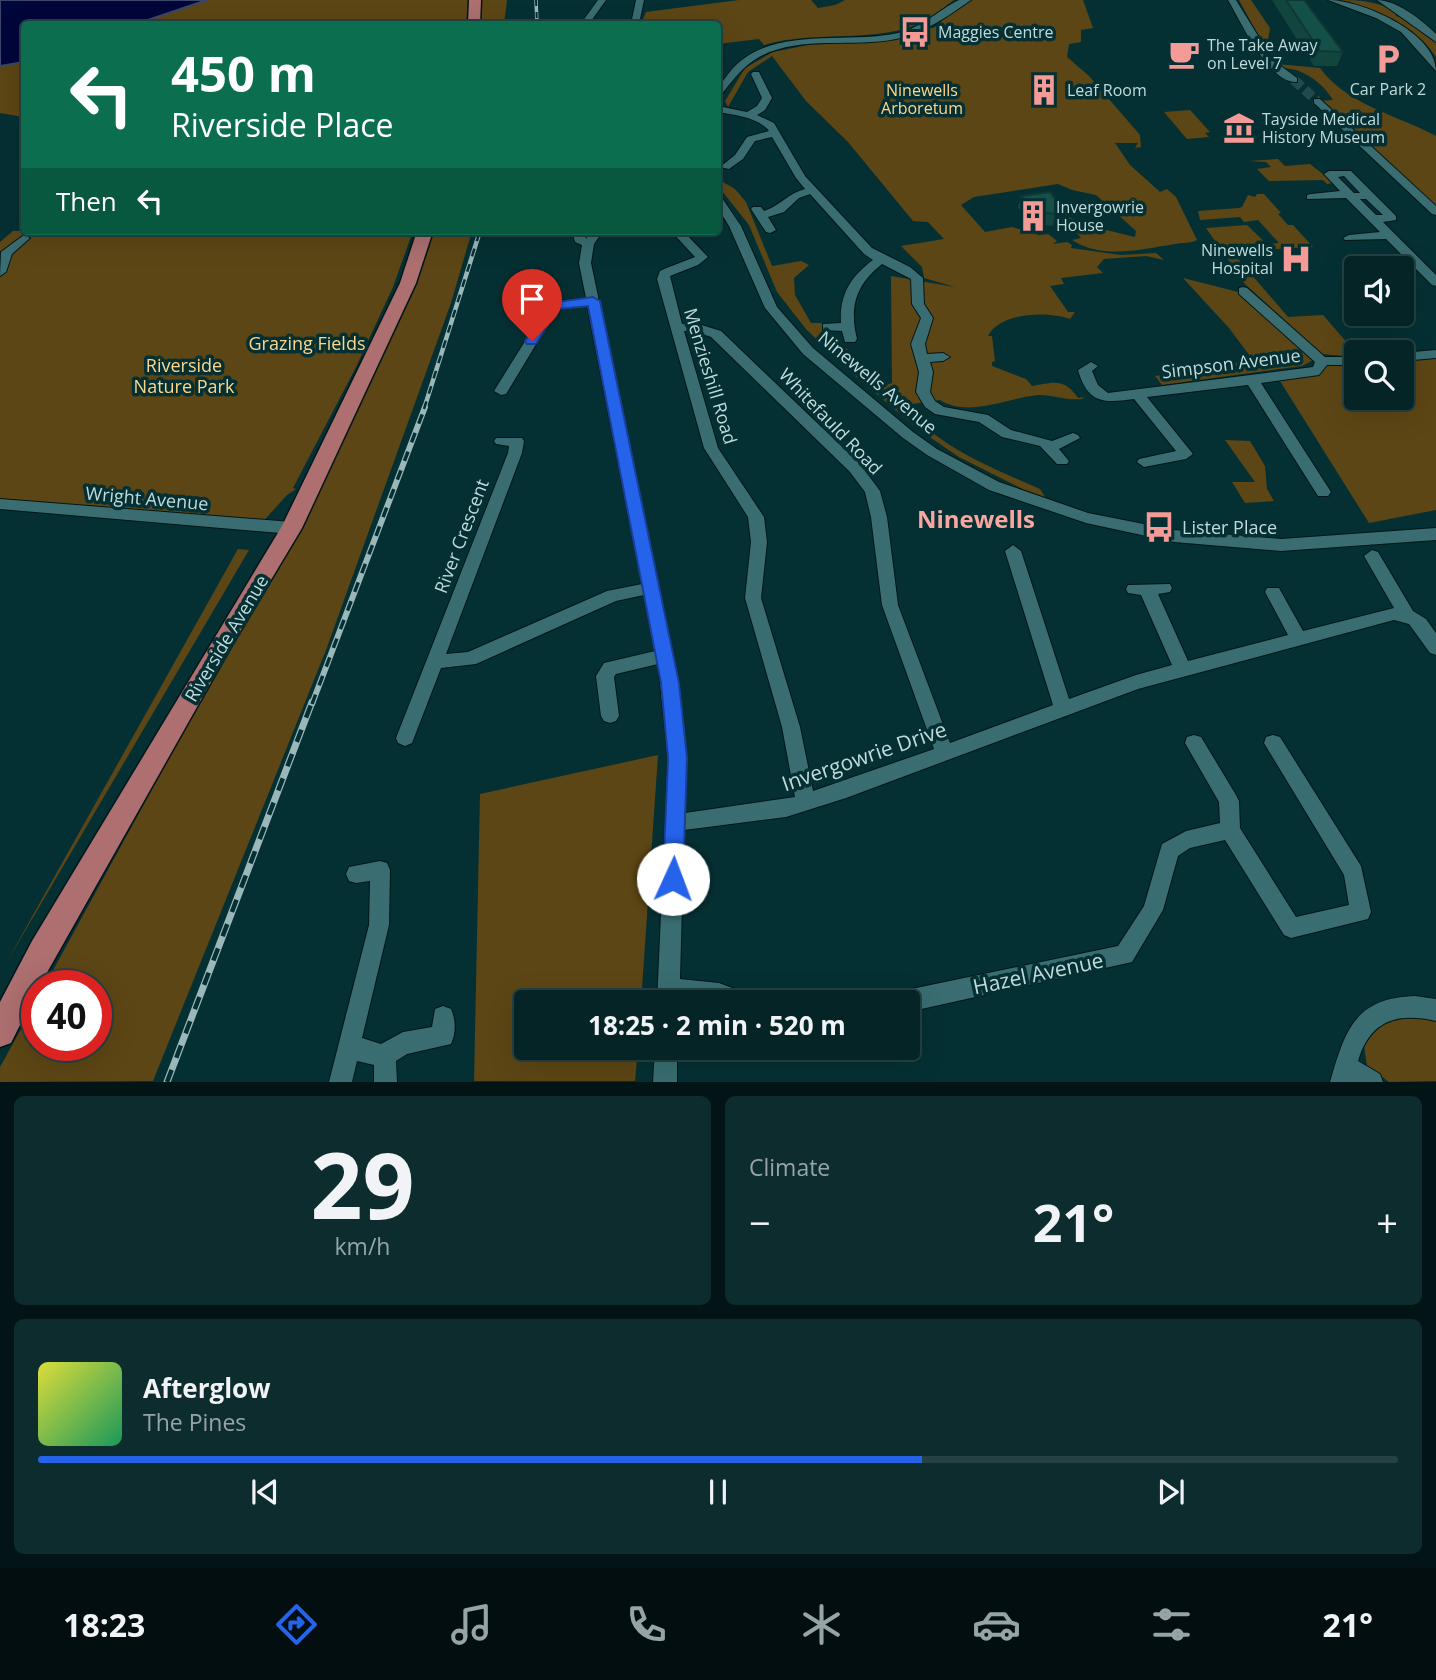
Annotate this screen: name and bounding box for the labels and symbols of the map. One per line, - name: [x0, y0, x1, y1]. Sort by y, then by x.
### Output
- bus stop icon: Maggies Centre: [898, 15, 932, 49]
- place label: Maggies Centre: [938, 21, 1054, 43]
- place label: The Take Away on Level 7: [1207, 34, 1318, 74]
- cafe icon: The Take Away on Level 7: [1167, 37, 1201, 71]
- parking icon: Car Park 2: [1371, 42, 1405, 76]
- building icon: Leaf Room: [1027, 73, 1061, 107]
- place label: Car Park 2: [1350, 78, 1426, 100]
- park label: Ninewells Arboretum: [881, 79, 963, 119]
- place label: Leaf Room: [1067, 79, 1147, 101]
- place label: Tayside Medical History Museum: [1262, 108, 1385, 148]
- museum icon: Tayside Medical History Museum: [1222, 111, 1256, 145]
- place label: Invergowrie House: [1056, 196, 1144, 236]
- building icon: Invergowrie House: [1016, 199, 1050, 233]
- place label: Ninewells Hospital: [1201, 239, 1273, 279]
- hospital icon: Ninewells Hospital: [1279, 242, 1313, 276]
- pin: [502, 269, 562, 341]
- street label: Menzieshill Road: [679, 305, 743, 447]
- street label: Ninewells Avenue: [813, 325, 943, 439]
- park label: Grazing Fields: [249, 331, 366, 355]
- street label: Simpson Avenue: [1160, 343, 1302, 383]
- park label: Riverside Nature Park: [134, 353, 235, 398]
- street label: Whitefauld Road: [774, 363, 888, 479]
- street label: River Crescent: [428, 476, 494, 596]
- street label: Wright Avenue: [85, 481, 209, 515]
- district label: Ninewells: [917, 502, 1035, 535]
- bus stop icon: Lister Place: [1142, 510, 1176, 544]
- place label: Lister Place: [1182, 515, 1277, 539]
- street label: Riverside Avenue: [179, 570, 273, 706]
- street label: Invergowrie Drive: [778, 715, 950, 797]
- position arrow: [636, 842, 710, 916]
- street label: Hazel Avenue: [970, 946, 1106, 1000]
- speed limit sign: 40: [21, 970, 112, 1061]

